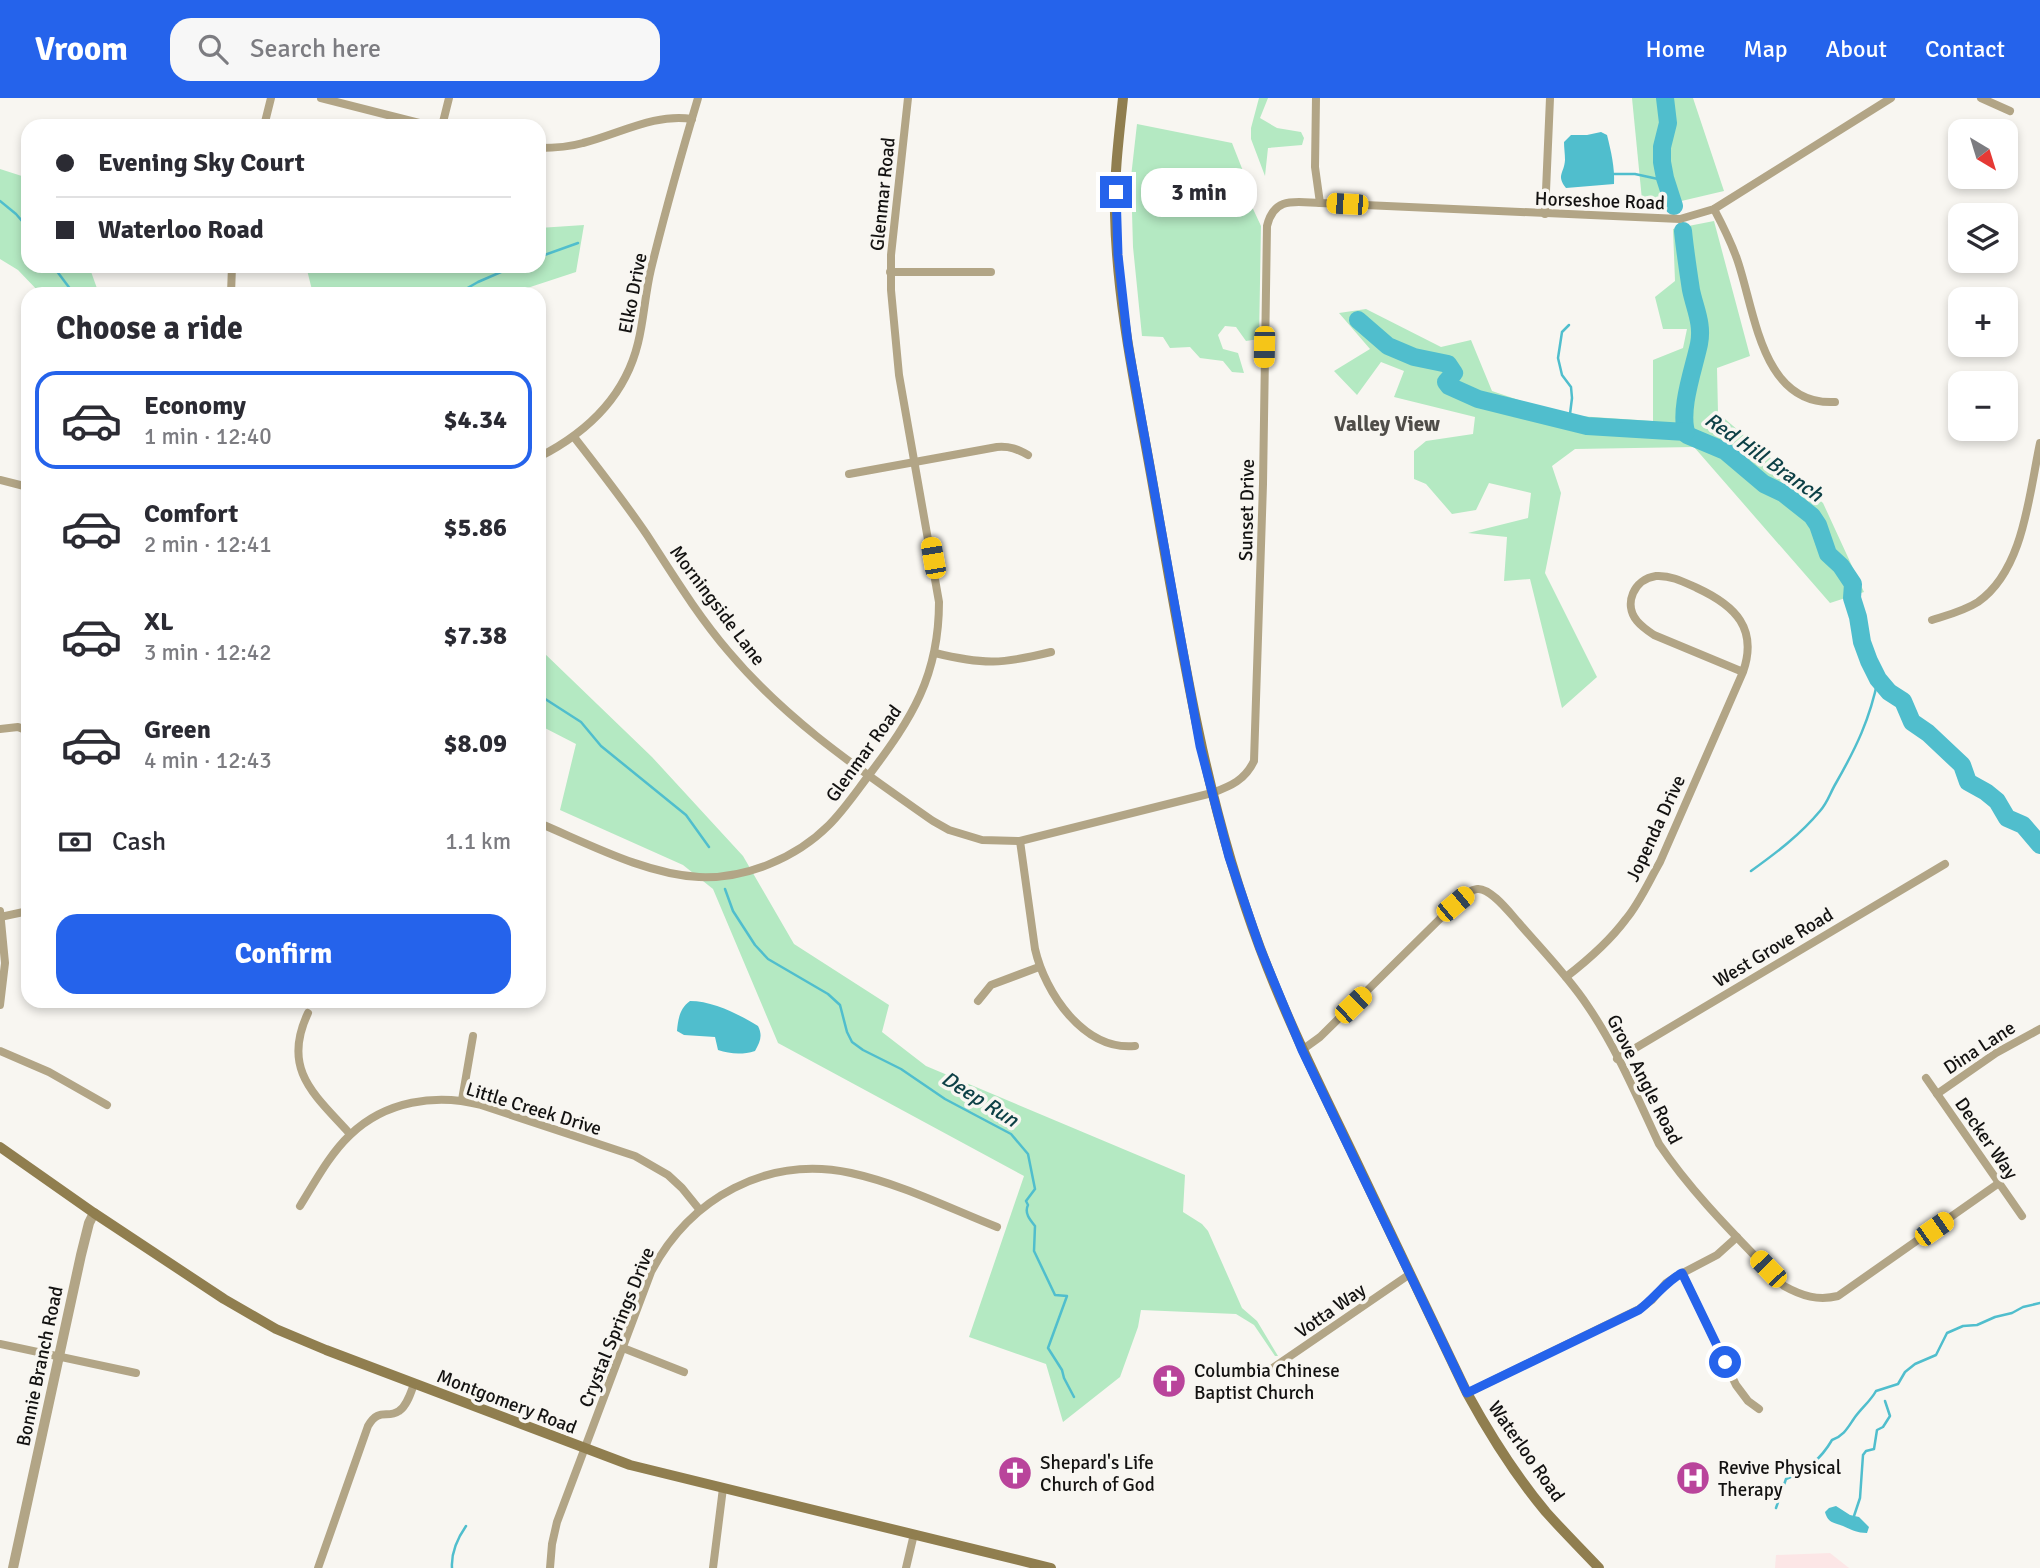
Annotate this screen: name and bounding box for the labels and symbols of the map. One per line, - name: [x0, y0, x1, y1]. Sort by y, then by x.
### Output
- north arrow: [1948, 119, 2018, 189]
- street label: Glenmar Road: [865, 136, 901, 252]
- callout: 3 min: [1140, 168, 1256, 217]
- route end: [1100, 176, 1132, 208]
- street label: Horseshoe Road: [1534, 187, 1666, 215]
- car: [1326, 192, 1369, 216]
- street label: Elko Drive: [613, 251, 653, 336]
- car: [1254, 326, 1275, 368]
- water label: Red Hill Branch: [1700, 407, 1829, 508]
- district label: Valley View: [1334, 411, 1440, 437]
- street label: Sunset Drive: [1234, 459, 1260, 561]
- car: [920, 535, 947, 581]
- street label: Morningside Lane: [664, 541, 770, 671]
- street label: Glenmar Road: [821, 700, 907, 807]
- street label: Jopenda Drive: [1621, 771, 1691, 885]
- car: [1433, 882, 1478, 926]
- street label: West Grove Road: [1709, 903, 1838, 993]
- car: [1331, 983, 1376, 1027]
- street label: Grove Angle Road: [1601, 1011, 1687, 1148]
- street label: Dina Lane: [1939, 1016, 2020, 1080]
- water label: Deep Run: [937, 1065, 1024, 1133]
- street label: Little Creek Drive: [463, 1077, 604, 1141]
- street label: Decker Way: [1949, 1093, 2023, 1184]
- car: [1911, 1208, 1958, 1250]
- street label: Crystal Springs Drive: [574, 1244, 660, 1411]
- car: [1746, 1247, 1791, 1291]
- street label: Votta Way: [1291, 1278, 1371, 1344]
- street label: Bonnie Branch Road: [11, 1284, 69, 1449]
- route start: [1709, 1346, 1741, 1378]
- place label: Columbia Chinese Baptist Church: [1194, 1359, 1340, 1405]
- church icon: Columbia Chinese Baptist Church: [1150, 1362, 1188, 1400]
- street label: Montgomery Road: [433, 1364, 580, 1440]
- street label: Waterloo Road: [1483, 1396, 1570, 1507]
- place label: Shepard's Life Church of God: [1040, 1451, 1155, 1497]
- church icon: Shepard's Life Church of God: [996, 1454, 1034, 1492]
- place label: Revive Physical Therapy: [1718, 1456, 1841, 1502]
- hospital icon: Revive Physical Therapy: [1674, 1459, 1712, 1497]

